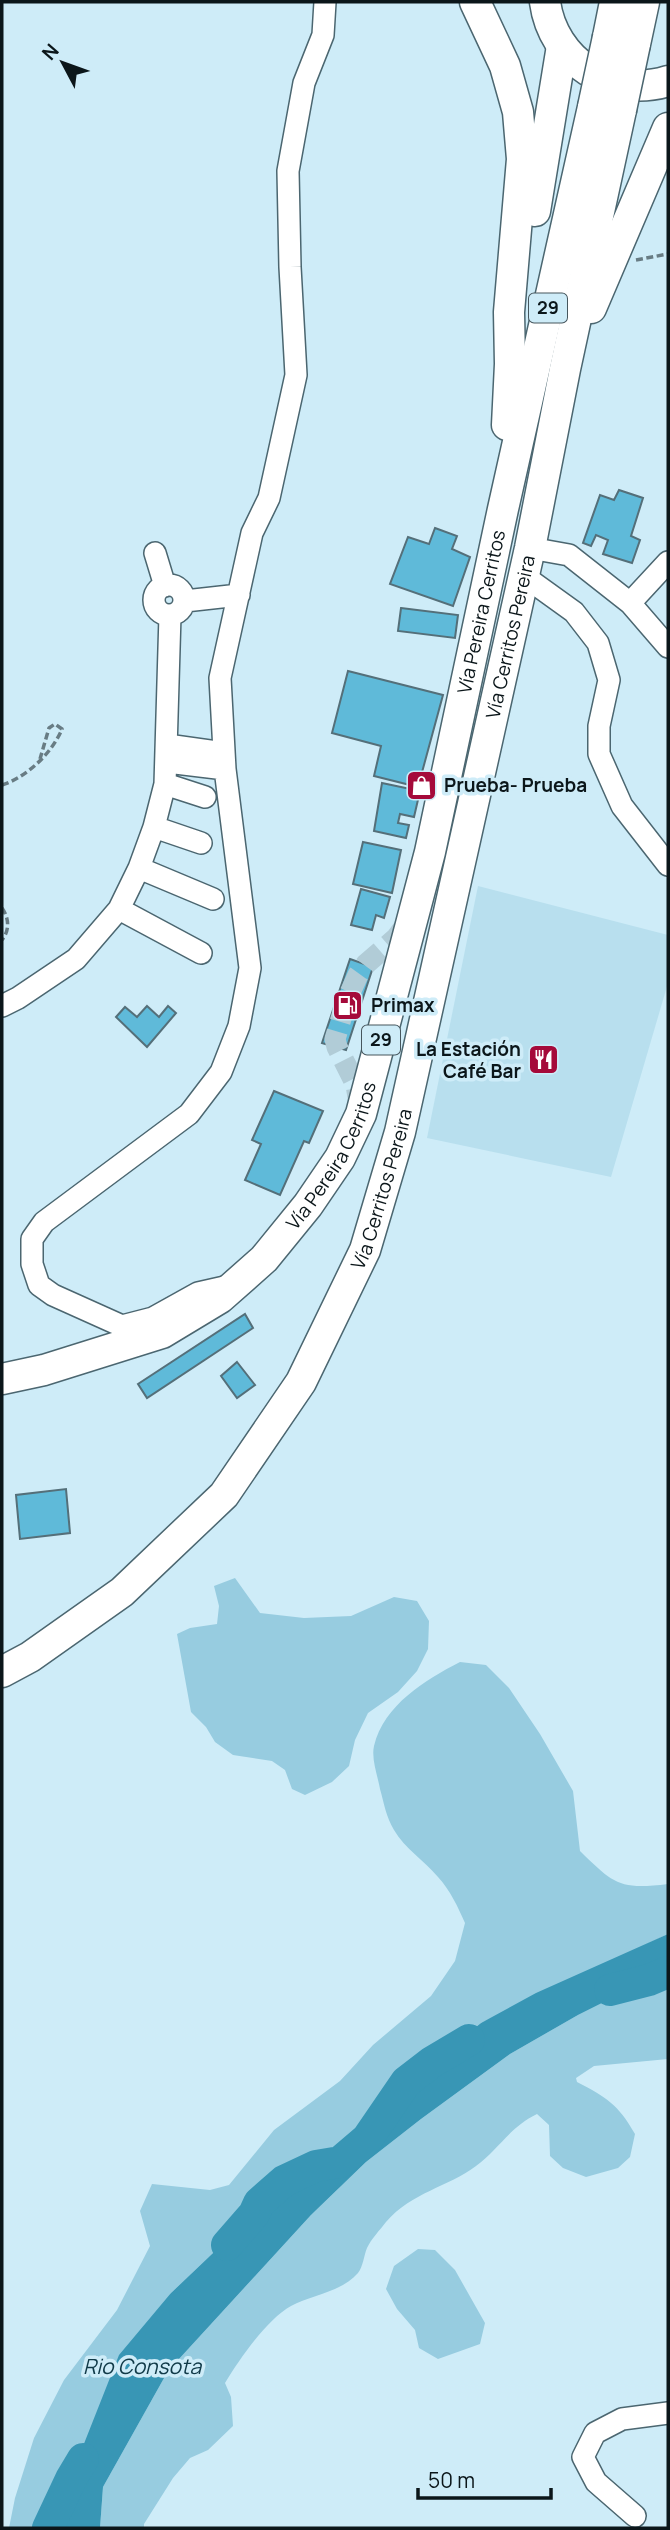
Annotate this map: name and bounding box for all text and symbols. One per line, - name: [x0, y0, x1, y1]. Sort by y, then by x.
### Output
- north arrow: [28, 28, 98, 98]
- text: N: [36, 38, 64, 66]
- road number: 29: [529, 294, 567, 322]
- street label: Vía Pereira Cerritos: [451, 527, 511, 696]
- street label: Vía Cerritos Pereira: [479, 553, 541, 721]
- shop icon: Prueba- Prueba: [404, 768, 438, 802]
- place label: Prueba- Prueba: [444, 772, 587, 798]
- fuel station icon: Primax: [331, 988, 365, 1022]
- place label: Primax: [371, 992, 435, 1018]
- road number: 29: [362, 1026, 400, 1055]
- place label: La Estación Café Bar: [416, 1036, 521, 1084]
- restaurant icon: La Estación Café Bar: [527, 1043, 561, 1077]
- street label: Vía Pereira Cerritos: [280, 1079, 382, 1235]
- street label: Vía Cerritos Pereira: [345, 1106, 418, 1274]
- water label: Rio Consota: [83, 2352, 202, 2380]
- scale bar: [418, 2456, 551, 2500]
- text: 50 m: [428, 2466, 475, 2494]

